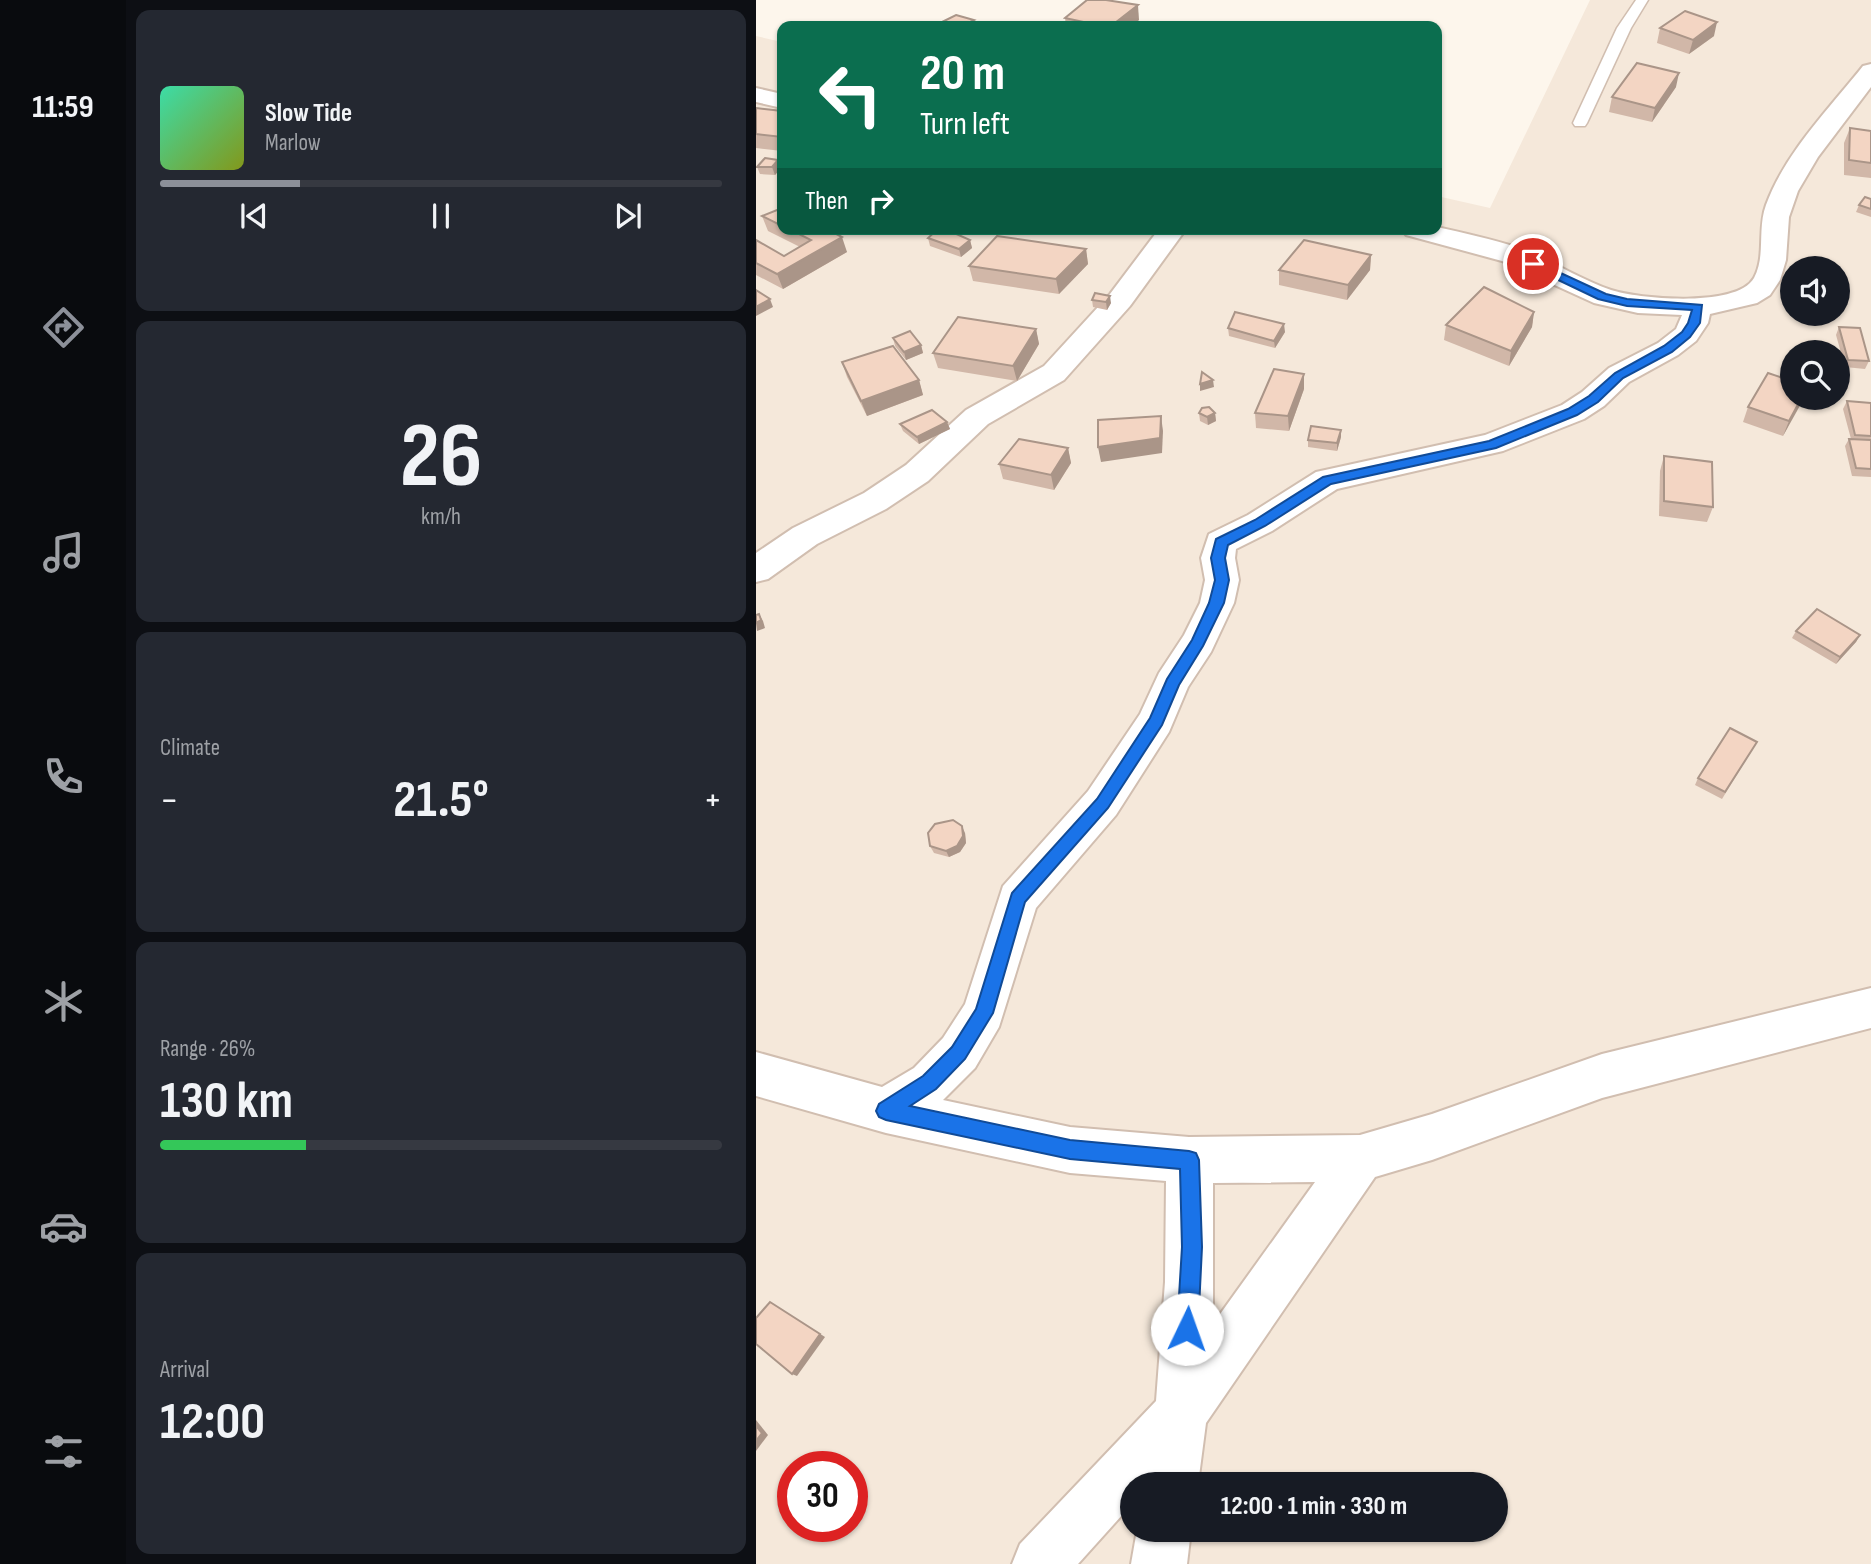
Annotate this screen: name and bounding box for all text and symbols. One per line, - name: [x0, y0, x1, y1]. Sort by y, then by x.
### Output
- text: 20 m: [920, 45, 1005, 104]
- icon: left: [805, 49, 896, 140]
- text: 11:59: [32, 88, 94, 127]
- text: Slow Tide: [265, 98, 352, 129]
- text: Turn left: [920, 105, 1010, 144]
- text: Marlow: [265, 129, 321, 157]
- icon: right: [862, 182, 900, 220]
- text: Then: [805, 186, 848, 217]
- icon: previous: [235, 197, 273, 235]
- icon: pause: [422, 197, 460, 235]
- icon: next: [609, 197, 647, 235]
- pin: [1503, 234, 1563, 294]
- icon: arrive: [1514, 245, 1552, 283]
- map controls: [1780, 256, 1850, 410]
- button: sound: [1780, 256, 1850, 326]
- icon: directions: [39, 303, 88, 352]
- button: search: [1780, 340, 1850, 410]
- text: 26: [400, 403, 482, 512]
- text: km/h: [421, 503, 461, 531]
- icon: music: [39, 528, 88, 577]
- text: Climate: [160, 734, 220, 762]
- icon: phone: [39, 752, 88, 801]
- text: 21.5°: [393, 769, 489, 832]
- text: −: [160, 778, 179, 823]
- text: +: [703, 778, 722, 823]
- icon: climate: [39, 977, 88, 1026]
- text: Range · 26%: [160, 1035, 255, 1063]
- text: 130 km: [160, 1070, 293, 1133]
- icon: car: [39, 1202, 88, 1251]
- position arrow: [1150, 1292, 1224, 1366]
- text: Arrival: [160, 1356, 209, 1384]
- text: 12:00: [160, 1391, 265, 1454]
- icon: filters: [39, 1427, 88, 1476]
- speed limit sign: 30: [777, 1451, 868, 1542]
- text: 12:00 · 1 min · 330 m: [1221, 1491, 1407, 1522]

